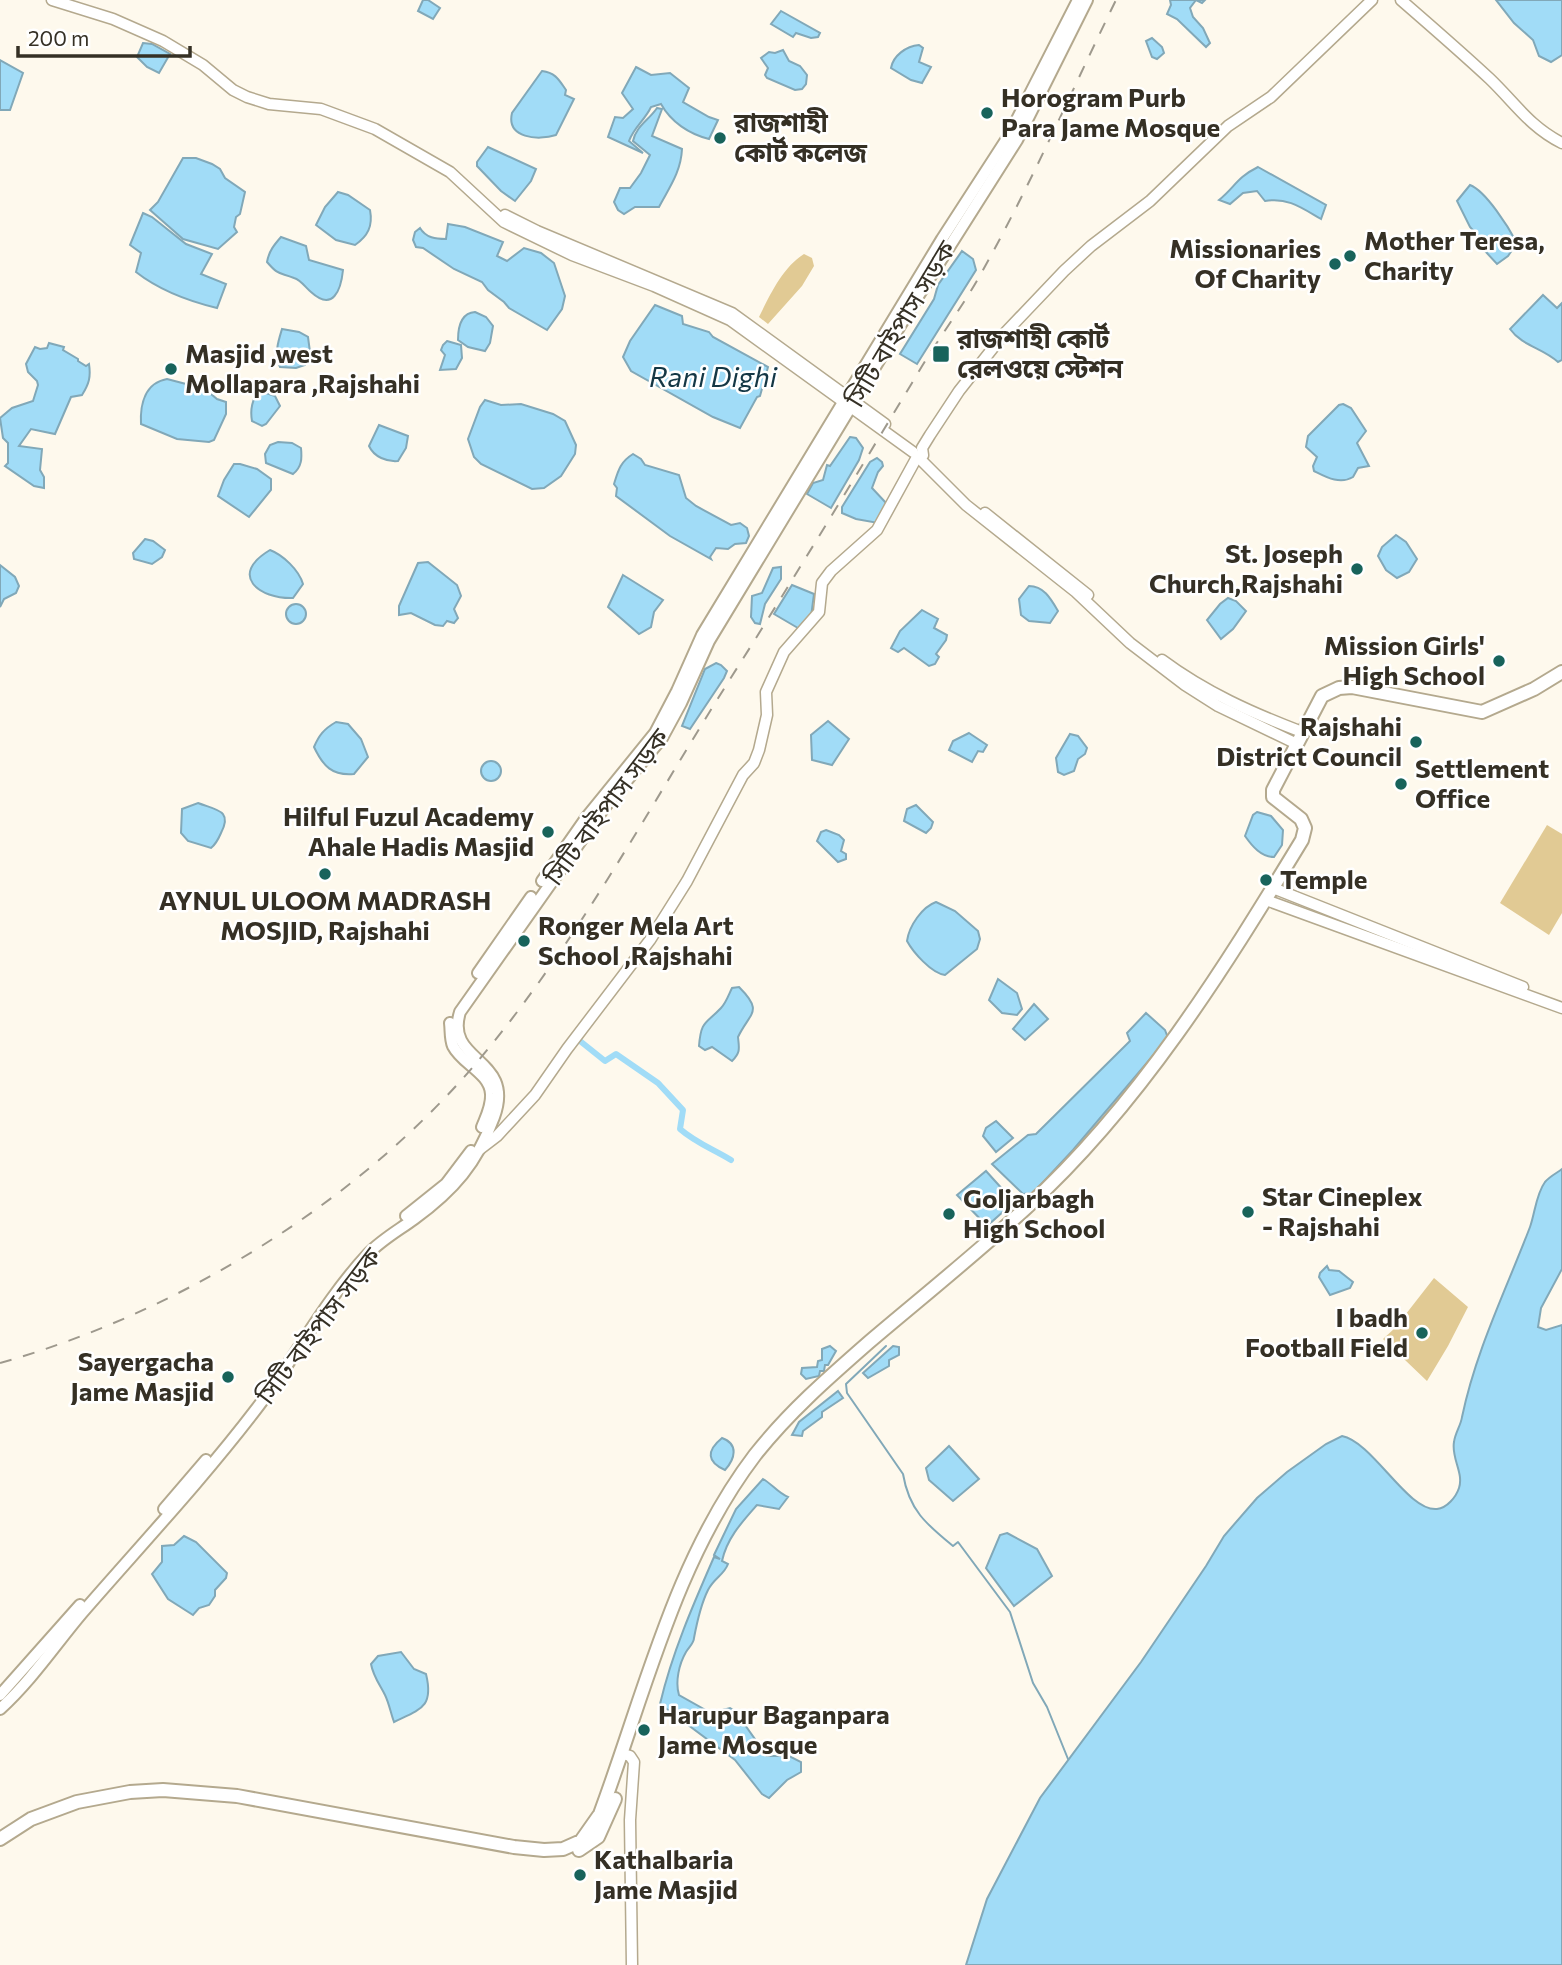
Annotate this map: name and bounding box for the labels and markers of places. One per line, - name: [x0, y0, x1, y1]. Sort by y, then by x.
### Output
- place label: Horogram Purb Para Jame Mosque: [1001, 81, 1220, 142]
- marker: Horogram Purb Para Jame Mosque: [979, 105, 995, 121]
- place label: রাজশাহী কোর্ট কলেজ: [733, 106, 868, 167]
- marker: রাজশাহী কোর্ট কলেজ: [712, 130, 728, 146]
- place label: Mother Teresa, Charity: [1364, 224, 1545, 285]
- place label: Missionaries Of Charity: [1169, 232, 1321, 293]
- marker: Mother Teresa, Charity: [1342, 248, 1358, 264]
- marker: Missionaries Of Charity: [1327, 256, 1343, 272]
- place label: রাজশাহী কোর্ট রেলওয়ে স্টেশন: [956, 322, 1124, 383]
- place label: Masjid ,west Mollapara ,Rajshahi: [185, 337, 420, 398]
- marker: রাজশাহী কোর্ট রেলওয়ে স্টেশন: [931, 344, 951, 364]
- marker: Masjid ,west Mollapara ,Rajshahi: [163, 361, 179, 377]
- place label: St. Joseph Church,Rajshahi: [1149, 537, 1343, 598]
- marker: St. Joseph Church,Rajshahi: [1349, 561, 1365, 577]
- place label: Mission Girls' High School: [1324, 629, 1485, 690]
- marker: Mission Girls' High School: [1491, 653, 1507, 669]
- place label: Rajshahi District Council: [1216, 710, 1402, 771]
- marker: Rajshahi District Council: [1408, 734, 1424, 750]
- place label: Settlement Office: [1415, 752, 1549, 813]
- marker: Settlement Office: [1393, 776, 1409, 792]
- place label: Hilful Fuzul Academy Ahale Hadis Masjid: [283, 800, 534, 861]
- marker: Hilful Fuzul Academy Ahale Hadis Masjid: [540, 824, 556, 840]
- place label: Temple: [1280, 863, 1367, 894]
- marker: AYNUL ULOOM MADRASH MOSJID, Rajshahi: [317, 866, 333, 882]
- marker: Temple: [1258, 872, 1274, 888]
- place label: AYNUL ULOOM MADRASH MOSJID, Rajshahi: [159, 884, 491, 945]
- place label: Ronger Mela Art School ,Rajshahi: [538, 909, 734, 970]
- marker: Ronger Mela Art School ,Rajshahi: [516, 933, 532, 949]
- place label: Star Cineplex - Rajshahi: [1262, 1180, 1423, 1241]
- place label: Goljarbagh High School: [963, 1182, 1105, 1243]
- marker: Star Cineplex - Rajshahi: [1240, 1204, 1256, 1220]
- marker: Goljarbagh High School: [941, 1206, 957, 1222]
- place label: I badh Football Field: [1245, 1301, 1408, 1362]
- marker: I badh Football Field: [1414, 1325, 1430, 1341]
- place label: Sayergacha Jame Masjid: [70, 1345, 214, 1406]
- marker: Sayergacha Jame Masjid: [220, 1369, 236, 1385]
- place label: Harupur Baganpara Jame Mosque: [658, 1698, 890, 1759]
- marker: Harupur Baganpara Jame Mosque: [636, 1722, 652, 1738]
- place label: Kathalbaria Jame Masjid: [594, 1843, 738, 1904]
- marker: Kathalbaria Jame Masjid: [572, 1867, 588, 1883]

